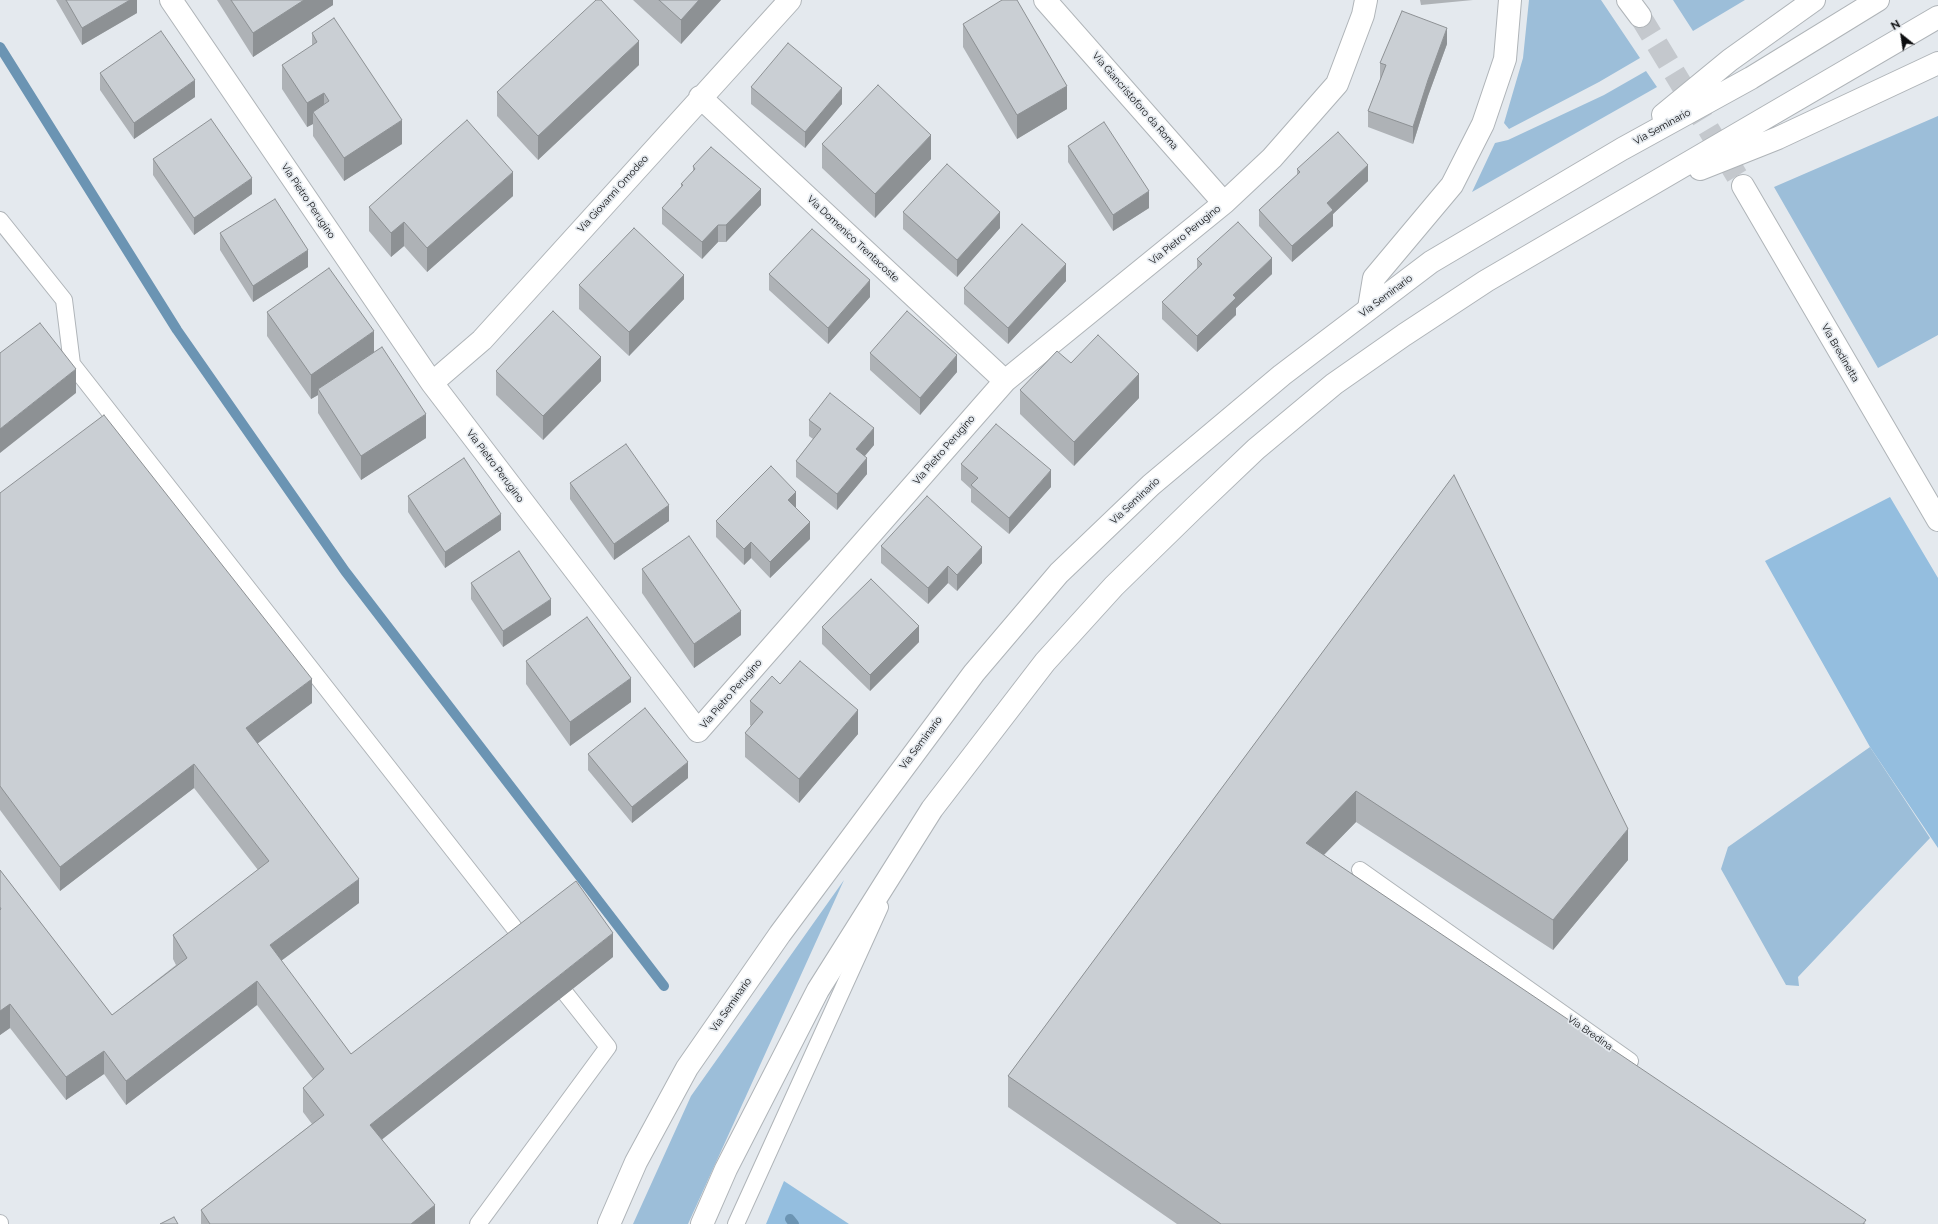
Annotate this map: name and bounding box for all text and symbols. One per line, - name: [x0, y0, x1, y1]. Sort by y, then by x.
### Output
- north arrow: [1882, 16, 1922, 56]
- text: N: [1889, 17, 1903, 33]
- street label: Via Giancristoforo da Roma: [1090, 50, 1180, 152]
- street label: Via Seminario: [1631, 106, 1693, 148]
- street label: Via Giovanni Omodeo: [575, 153, 651, 235]
- street label: Via Pietro Perugino: [278, 161, 338, 241]
- street label: Via Domenico Trentacoste: [805, 193, 901, 285]
- street label: Via Pietro Perugino: [1147, 203, 1223, 267]
- street label: Via Seminario: [1357, 272, 1415, 320]
- street label: Via Bredinetta: [1819, 322, 1861, 384]
- street label: Via Pietro Perugino: [911, 413, 977, 487]
- street label: Via Pietro Perugino: [464, 427, 526, 505]
- street label: Via Seminario: [1108, 475, 1162, 527]
- street label: Via Pietro Perugino: [698, 657, 764, 731]
- street label: Via Seminario: [897, 714, 945, 772]
- street label: Via Seminario: [708, 976, 754, 1034]
- street label: Via Bredina: [1565, 1013, 1615, 1053]

